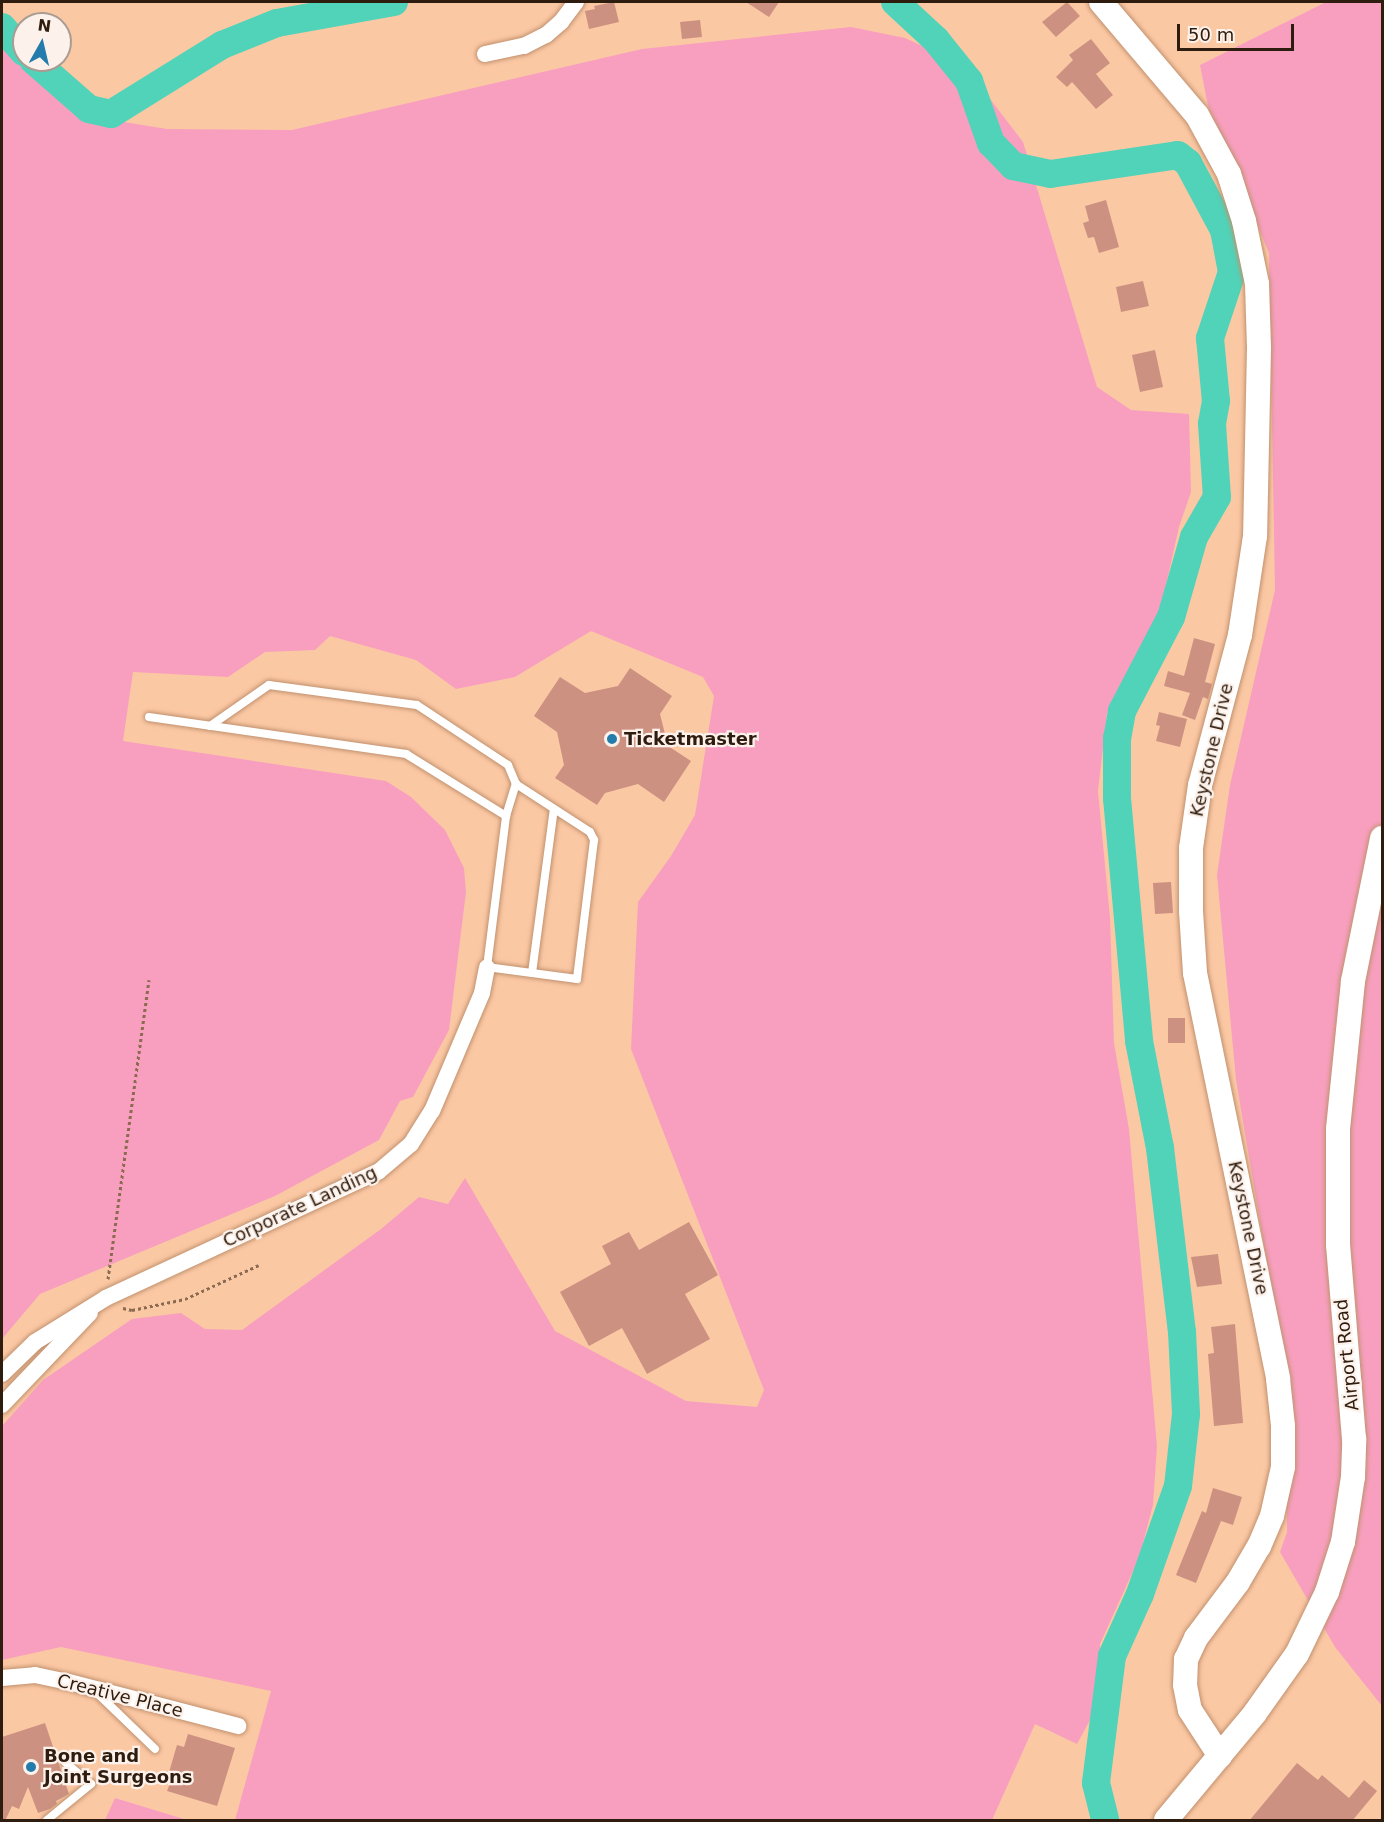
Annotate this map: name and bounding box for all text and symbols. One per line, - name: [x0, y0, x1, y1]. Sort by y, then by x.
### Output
- north arrow: [12, 12, 72, 72]
- scale bar: [1180, 12, 1297, 50]
- text: N: [36, 15, 52, 36]
- text: 50 m: [1188, 24, 1234, 45]
- street label: Keystone Drive: [1186, 681, 1238, 819]
- place label: Ticketmaster: [624, 728, 757, 750]
- marker: Ticketmaster: [605, 732, 619, 746]
- street label: Keystone Drive: [1223, 1159, 1273, 1297]
- street label: Corporate Landing: [220, 1162, 380, 1252]
- street label: Airport Road: [1330, 1298, 1364, 1412]
- street label: Creative Place: [55, 1670, 185, 1722]
- place label: Bone and Joint Surgeons: [44, 1746, 193, 1788]
- marker: Bone and Joint Surgeons: [22, 1758, 40, 1776]

